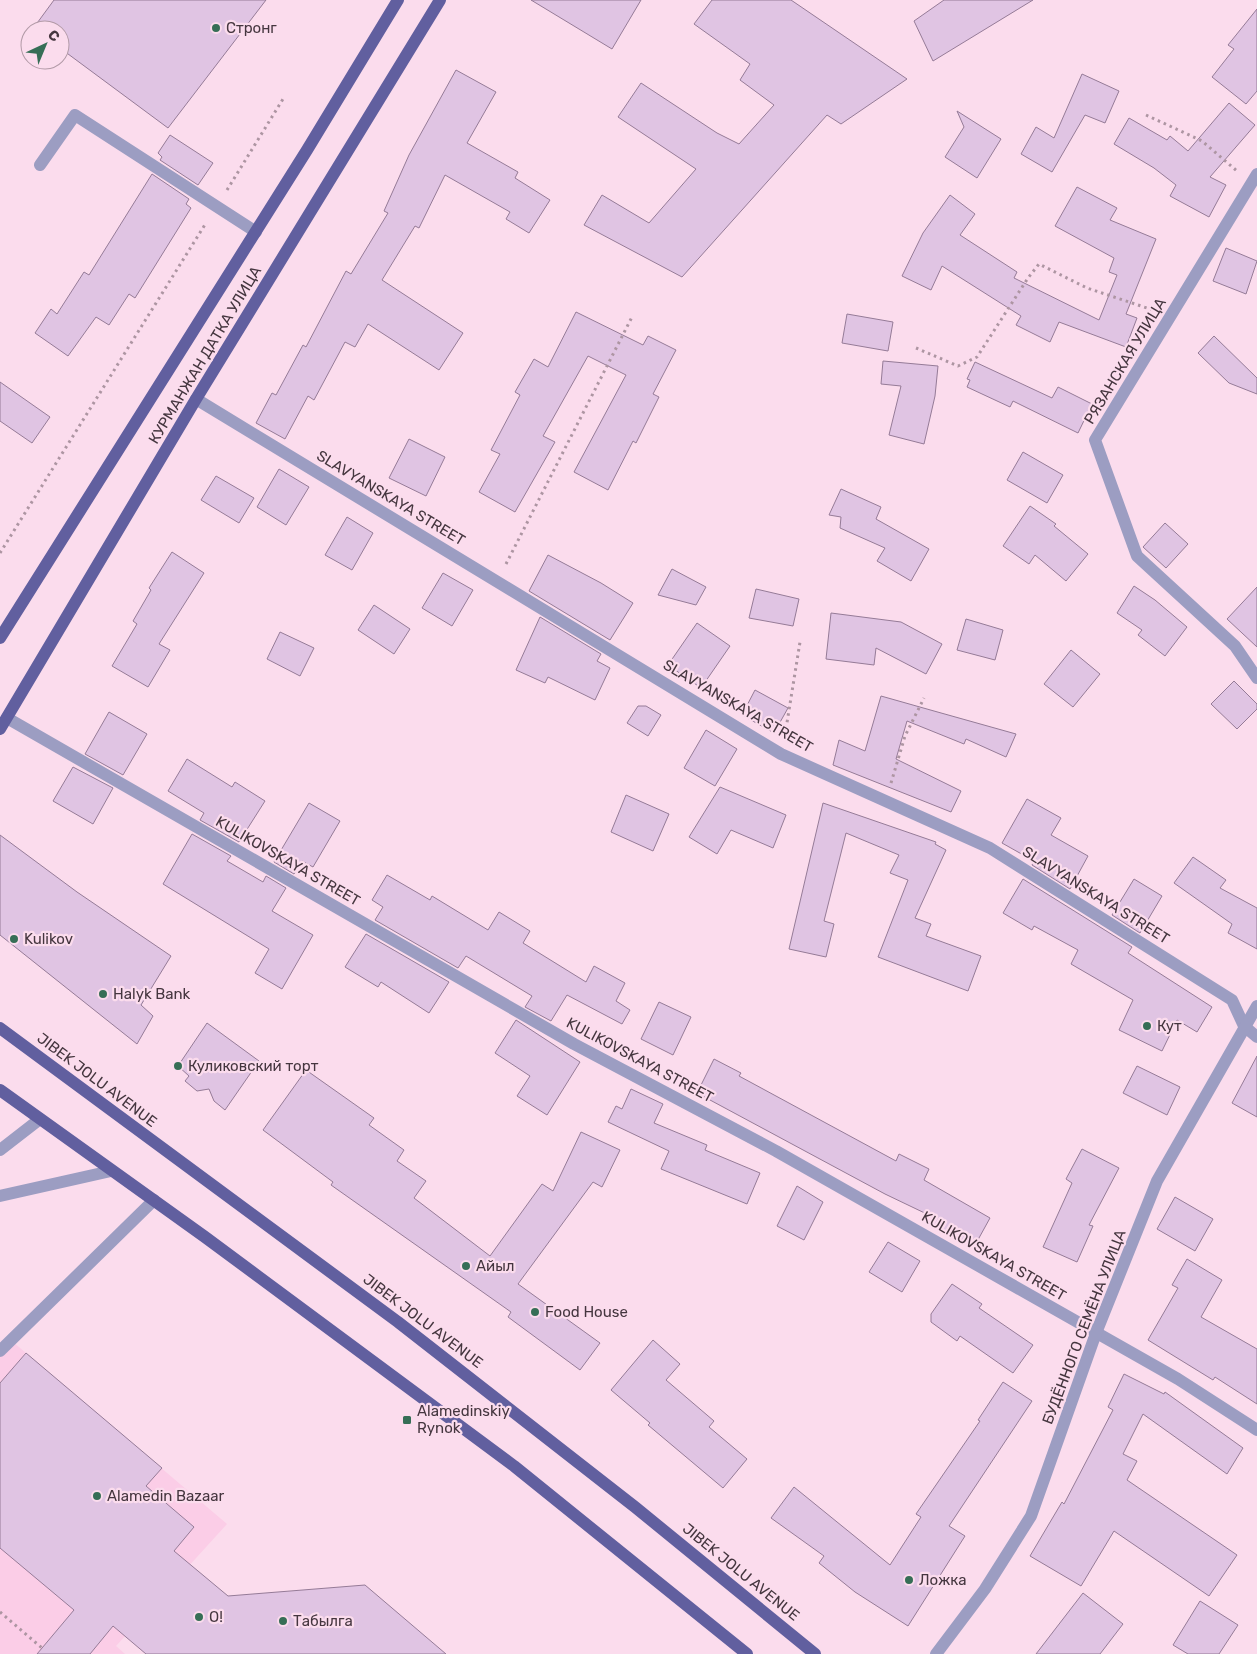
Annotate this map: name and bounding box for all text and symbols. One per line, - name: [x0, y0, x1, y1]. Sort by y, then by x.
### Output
- place label: Стронг: [226, 19, 277, 37]
- north arrow: [20, 20, 70, 70]
- marker: Стронг: [210, 22, 222, 34]
- text: С: [44, 26, 63, 46]
- street label: КУРМАНЖАН ДАТКА УЛИЦА: [145, 263, 265, 447]
- street label: РЯЗАНСКАЯ УЛИЦА: [1080, 295, 1170, 427]
- street label: SLAVYANSKAYA STREET: [314, 447, 469, 550]
- street label: SLAVYANSKAYA STREET: [660, 656, 816, 756]
- street label: KULIKOVSKAYA STREET: [213, 812, 364, 910]
- street label: SLAVYANSKAYA STREET: [1019, 842, 1173, 948]
- place label: Kulikov: [24, 930, 73, 948]
- marker: Kulikov: [8, 933, 20, 945]
- place label: Halyk Bank: [113, 985, 191, 1003]
- marker: Halyk Bank: [97, 988, 109, 1000]
- street label: KULIKOVSKAYA STREET: [563, 1014, 717, 1107]
- place label: Кут: [1157, 1017, 1182, 1035]
- marker: Кут: [1141, 1020, 1153, 1032]
- street label: JIBEK JOLU AVENUE: [34, 1029, 160, 1131]
- place label: Куликовский торт: [188, 1057, 319, 1075]
- marker: Куликовский торт: [172, 1060, 184, 1072]
- street label: KULIKOVSKAYA STREET: [919, 1207, 1070, 1305]
- street label: БУДЁННОГО СЕМЁНА УЛИЦА: [1039, 1227, 1129, 1427]
- place label: Айыл: [476, 1257, 515, 1275]
- marker: Айыл: [460, 1260, 472, 1272]
- street label: JIBEK JOLU AVENUE: [360, 1270, 486, 1372]
- place label: Food House: [545, 1303, 628, 1321]
- marker: Food House: [529, 1306, 541, 1318]
- place label: Alamedinskiy Rynok: [417, 1402, 510, 1437]
- marker: Alamedinskiy Rynok: [401, 1414, 413, 1426]
- place label: Alamedin Bazaar: [107, 1487, 225, 1505]
- marker: Alamedin Bazaar: [91, 1490, 103, 1502]
- street label: JIBEK JOLU AVENUE: [679, 1519, 803, 1625]
- place label: Ложка: [919, 1571, 967, 1589]
- marker: Ложка: [903, 1574, 915, 1586]
- place label: О!: [209, 1608, 223, 1626]
- marker: О!: [193, 1611, 205, 1623]
- place label: Табылга: [293, 1612, 353, 1630]
- marker: Табылга: [277, 1615, 289, 1627]

